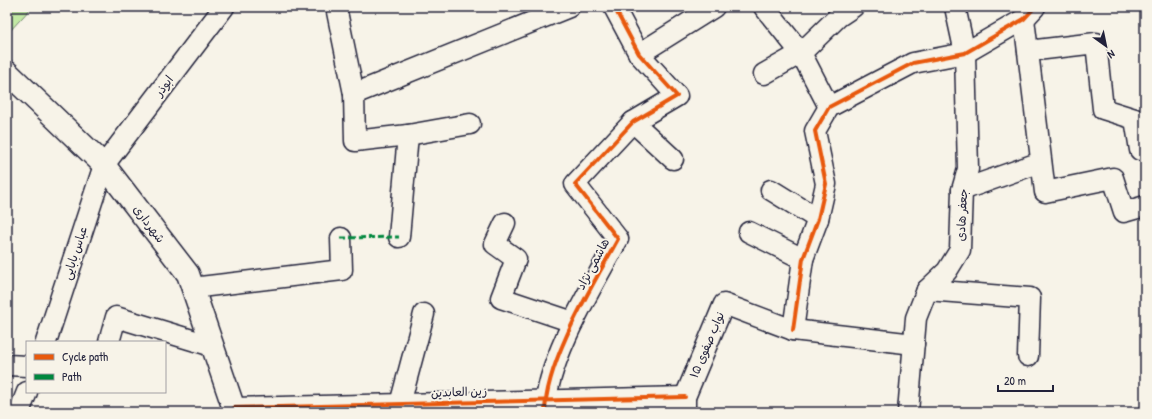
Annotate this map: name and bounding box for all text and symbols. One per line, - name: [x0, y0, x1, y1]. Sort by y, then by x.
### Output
- north arrow: [1086, 26, 1126, 66]
- text: N: [1105, 47, 1118, 62]
- street label: ابوذر: [150, 72, 177, 101]
- street label: جعفر هادی: [952, 188, 971, 242]
- street label: شهرداری: [130, 201, 169, 246]
- street label: عباس بابایی: [58, 224, 91, 282]
- street label: هاشمی نژاد: [572, 235, 613, 293]
- street label: نواب صفوی ۱۵: [685, 309, 728, 381]
- legend: [26, 341, 166, 393]
- text: Cycle path: [62, 348, 108, 365]
- scale bar: [998, 367, 1053, 393]
- text: Path: [62, 368, 82, 385]
- text: 20 m: [1004, 372, 1026, 389]
- street label: زین العابدین: [430, 382, 488, 401]

